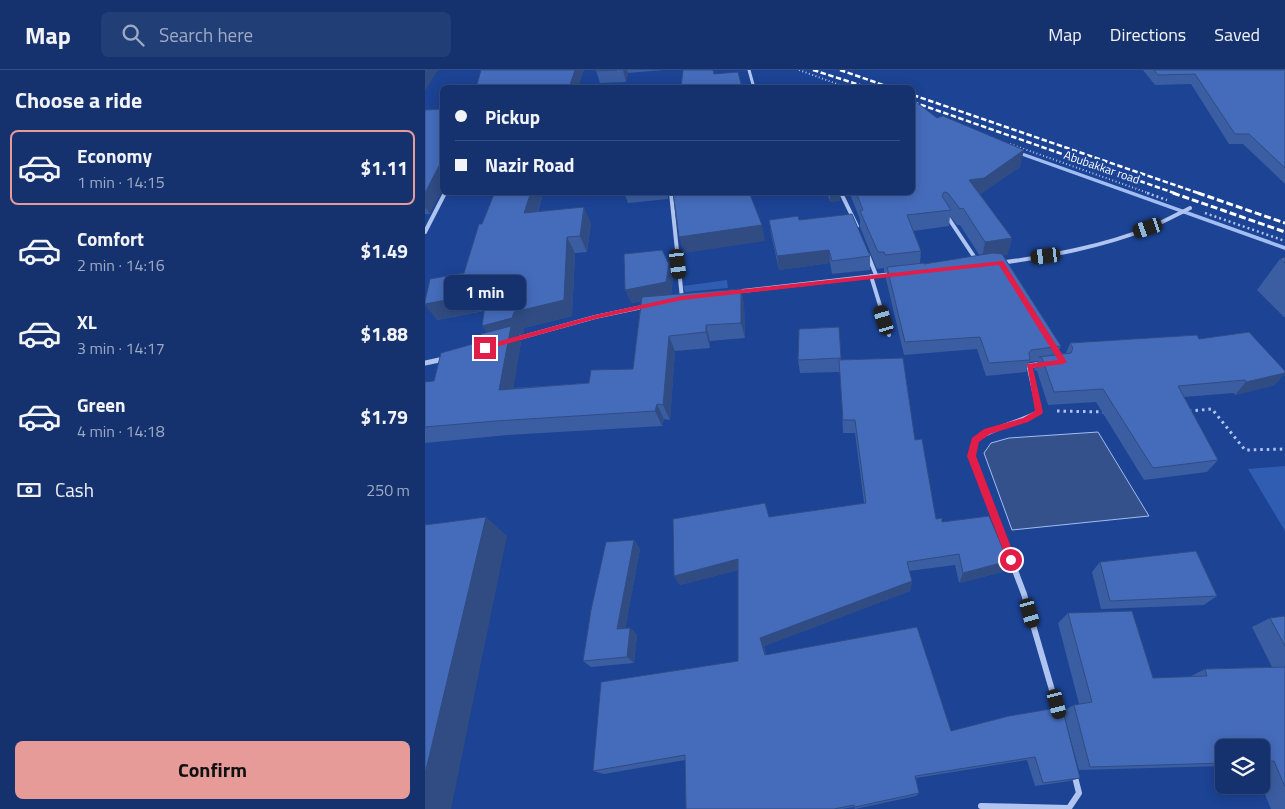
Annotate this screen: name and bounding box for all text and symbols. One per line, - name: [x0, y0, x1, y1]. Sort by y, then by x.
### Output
- search box: [101, 12, 451, 57]
- text: Map: [25, 17, 71, 53]
- text: Search here: [159, 20, 253, 49]
- icon: search: [119, 21, 147, 49]
- text: Map: [1048, 21, 1082, 48]
- text: Directions: [1110, 21, 1186, 48]
- text: Saved: [1214, 21, 1260, 48]
- text: Choose a ride: [15, 83, 142, 117]
- text: Pickup: [485, 102, 540, 131]
- text: Economy: [77, 141, 152, 170]
- icon: car: [17, 145, 62, 190]
- street label: Abubakkar road: [1061, 145, 1143, 189]
- text: Nazir Road: [485, 150, 575, 179]
- text: $1.11: [361, 153, 408, 182]
- text: 1 min · 14:15: [77, 170, 165, 194]
- car: [1131, 216, 1164, 240]
- text: Comfort: [77, 224, 144, 253]
- icon: car: [17, 228, 62, 273]
- text: $1.49: [361, 236, 408, 265]
- car: [1030, 247, 1061, 265]
- car: [668, 248, 687, 280]
- text: 2 min · 14:16: [77, 253, 165, 277]
- callout: 1 min: [444, 276, 526, 310]
- text: 1 min: [466, 280, 504, 304]
- car: [872, 303, 895, 337]
- text: XL: [77, 307, 97, 336]
- icon: car: [17, 311, 62, 356]
- text: $1.88: [361, 319, 408, 348]
- text: 3 min · 14:17: [77, 336, 165, 360]
- route end: [474, 337, 496, 359]
- text: Green: [77, 390, 126, 419]
- icon: car: [17, 394, 62, 439]
- text: $1.79: [361, 402, 408, 431]
- text: 4 min · 14:18: [77, 419, 165, 443]
- text: Cash: [55, 475, 94, 504]
- icon: cash: [15, 476, 43, 504]
- text: 250 m: [366, 478, 410, 502]
- route start: [1000, 549, 1022, 571]
- car: [1018, 597, 1041, 629]
- car: [1046, 688, 1067, 720]
- map controls: [1215, 739, 1270, 794]
- button: layers: [1215, 739, 1270, 794]
- button: Confirm: [15, 741, 410, 799]

